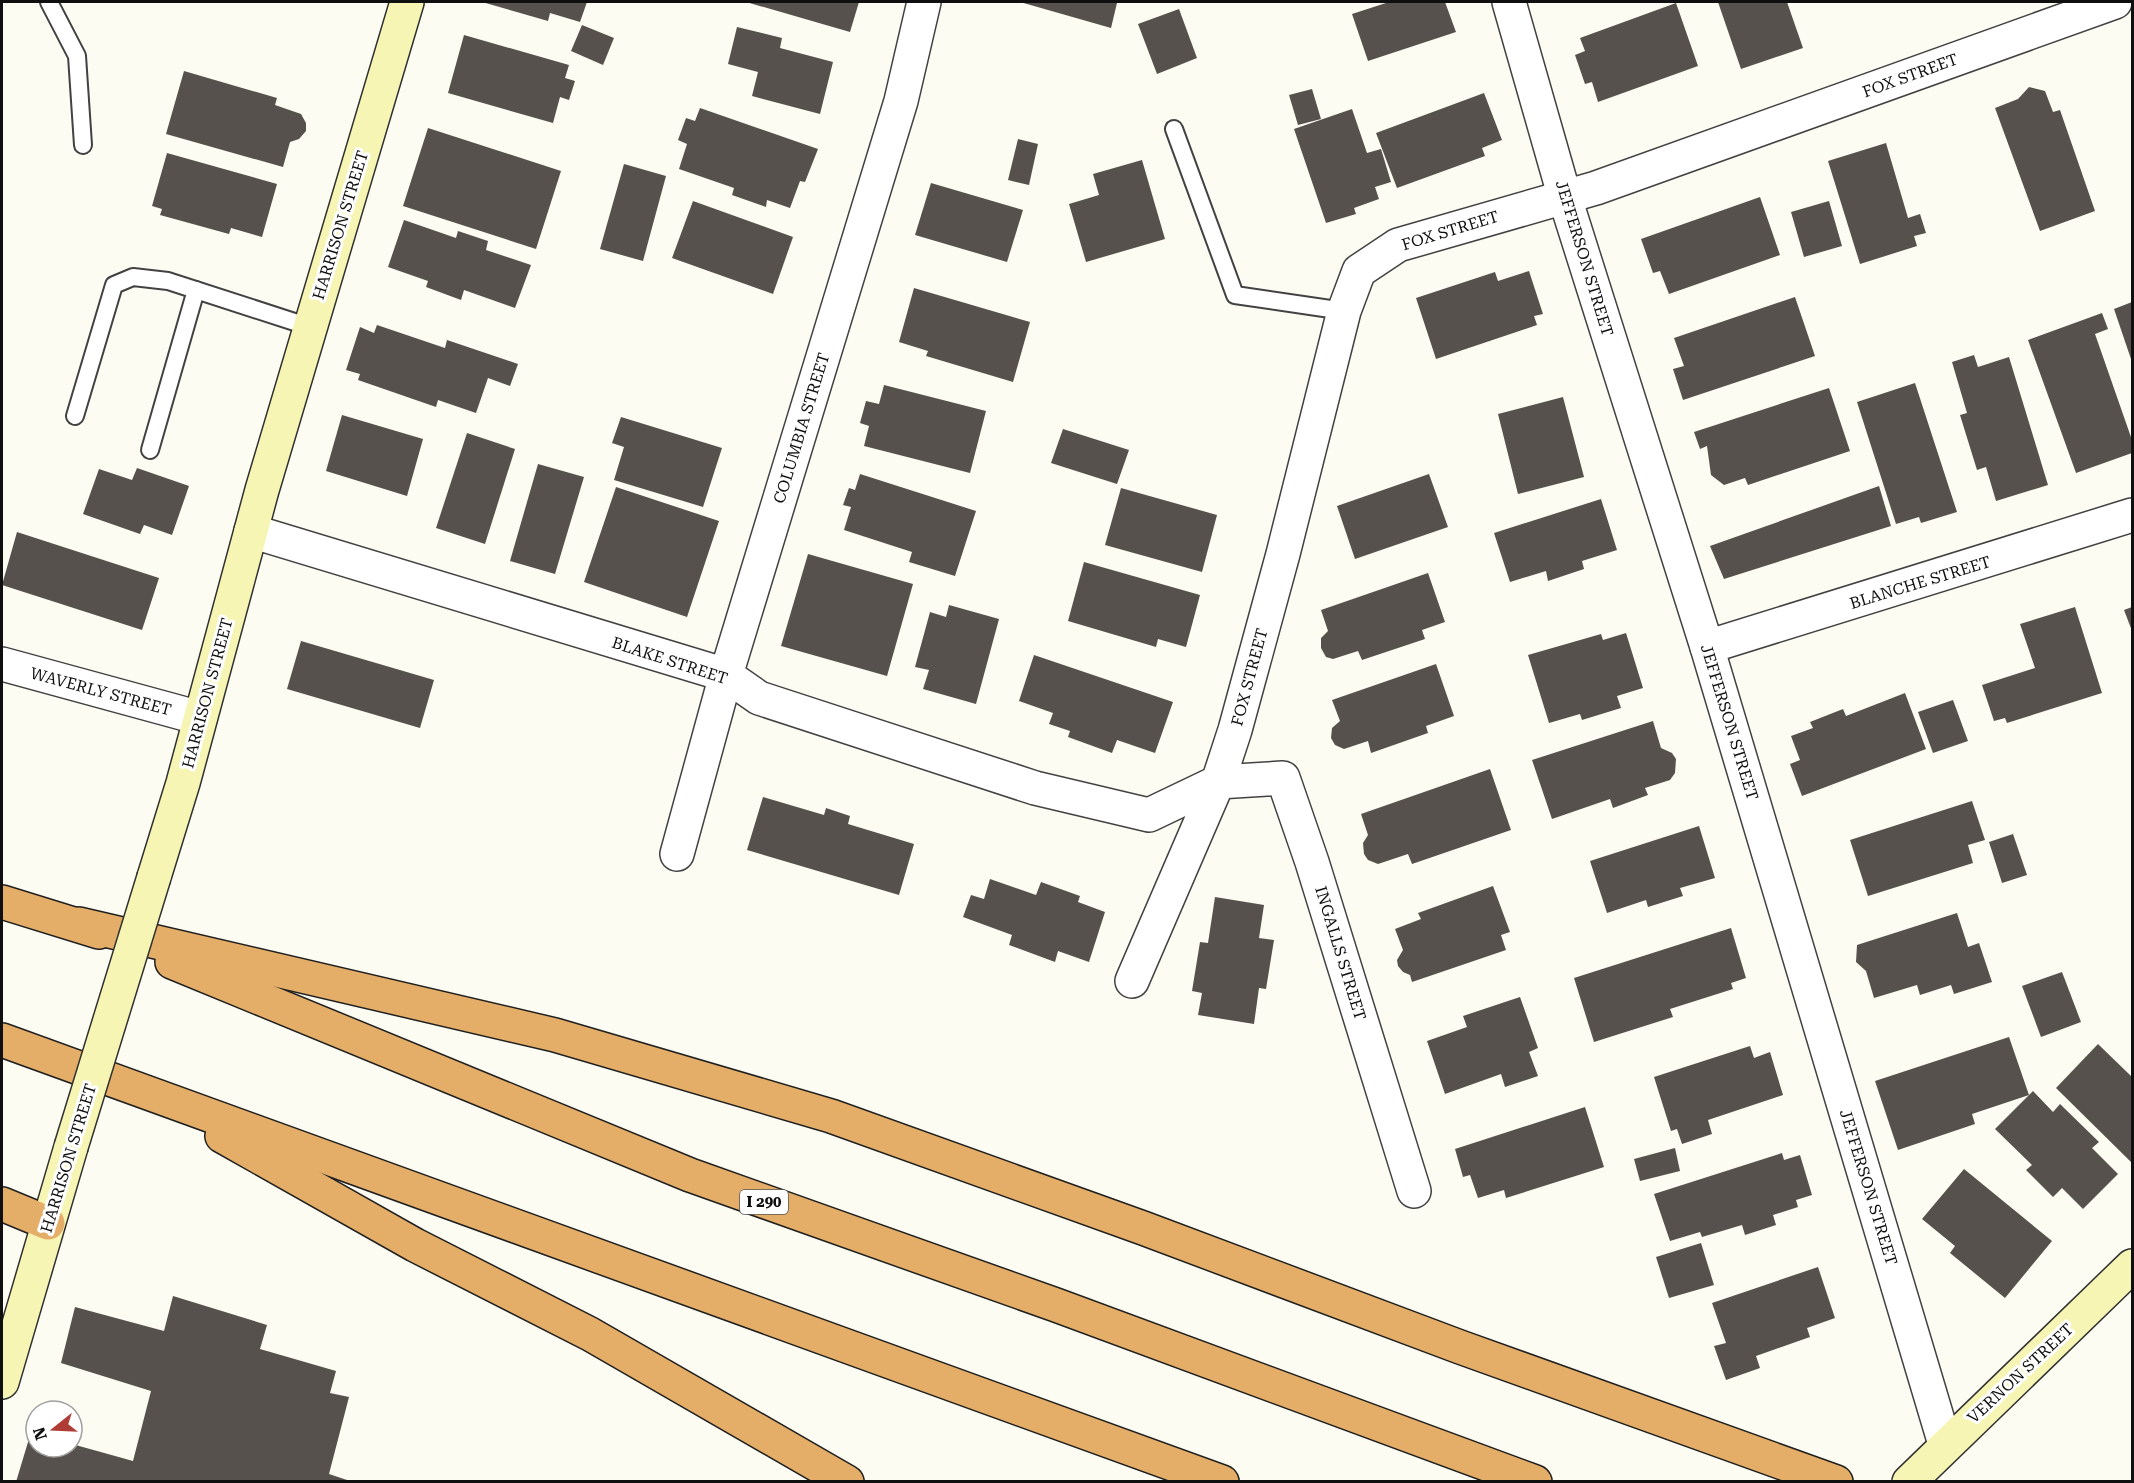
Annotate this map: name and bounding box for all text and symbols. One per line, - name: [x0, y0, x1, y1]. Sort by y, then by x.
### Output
- street label: FOX STREET: [1860, 49, 1961, 102]
- street label: HARRISON STREET: [309, 148, 372, 302]
- street label: JEFFERSON STREET: [1552, 178, 1617, 339]
- street label: FOX STREET: [1399, 207, 1501, 254]
- street label: COLUMBIA STREET: [770, 350, 834, 506]
- street label: BLANCHE STREET: [1847, 552, 1993, 613]
- street label: HARRISON STREET: [178, 616, 237, 770]
- street label: FOX STREET: [1227, 626, 1272, 728]
- street label: BLAKE STREET: [610, 633, 730, 688]
- street label: JEFFERSON STREET: [1697, 642, 1762, 803]
- street label: WAVERLY STREET: [28, 664, 174, 720]
- street label: INGALLS STREET: [1311, 884, 1370, 1023]
- street label: HARRISON STREET: [37, 1081, 100, 1235]
- street label: JEFFERSON STREET: [1836, 1107, 1901, 1268]
- road number: I 290: [740, 1190, 788, 1214]
- street label: VERNON STREET: [1964, 1319, 2077, 1427]
- north arrow: [24, 1399, 84, 1459]
- text: N: [29, 1425, 51, 1442]

